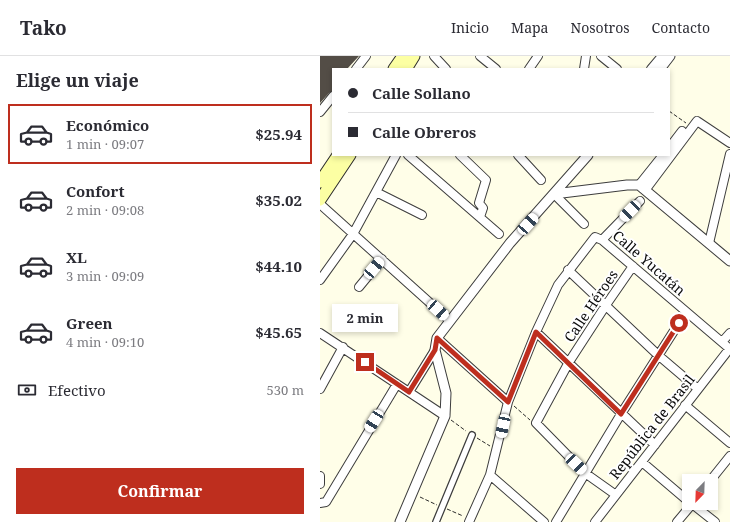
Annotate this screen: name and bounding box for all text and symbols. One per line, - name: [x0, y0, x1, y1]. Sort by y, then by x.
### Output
- text: Tako: [20, 15, 67, 41]
- text: Inicio: [451, 18, 489, 37]
- text: Mapa: [511, 18, 549, 37]
- text: Nosotros: [571, 18, 630, 37]
- text: Contacto: [652, 18, 710, 37]
- text: Elige un viaje: [16, 68, 139, 92]
- text: Calle Sollano: [372, 83, 471, 103]
- text: Económico: [66, 115, 149, 135]
- icon: car: [18, 116, 54, 152]
- text: Calle Obreros: [372, 122, 476, 142]
- text: $25.94: [255, 124, 302, 144]
- text: 1 min · 09:07: [66, 135, 144, 153]
- text: Confort: [66, 181, 125, 201]
- icon: car: [18, 182, 54, 218]
- text: $35.02: [255, 190, 302, 210]
- car: [617, 198, 643, 224]
- text: 2 min · 09:08: [66, 201, 144, 219]
- car: [516, 211, 540, 237]
- street label: Calle Yucatán: [609, 226, 690, 299]
- text: XL: [66, 247, 87, 267]
- icon: car: [18, 248, 54, 284]
- car: [362, 255, 386, 281]
- text: $44.10: [255, 256, 302, 276]
- street label: Calle Héroes: [559, 266, 622, 346]
- text: 3 min · 09:09: [66, 267, 144, 285]
- car: [425, 298, 451, 322]
- callout: 2 min: [332, 304, 398, 332]
- text: 2 min: [347, 309, 383, 327]
- text: Green: [66, 313, 113, 333]
- icon: car: [18, 314, 54, 350]
- route start: [670, 314, 688, 332]
- text: $45.65: [255, 322, 302, 342]
- text: 4 min · 09:10: [66, 333, 144, 351]
- route end: [356, 353, 374, 371]
- street label: República de Brasil: [605, 370, 699, 483]
- icon: cash: [16, 379, 38, 401]
- text: Efectivo: [48, 380, 106, 400]
- text: 530 m: [267, 381, 304, 399]
- car: [363, 408, 385, 434]
- car: [495, 413, 511, 439]
- car: [563, 451, 589, 477]
- button: Confirmar: [16, 468, 304, 514]
- north arrow: [682, 474, 718, 510]
- map controls: [682, 474, 718, 510]

